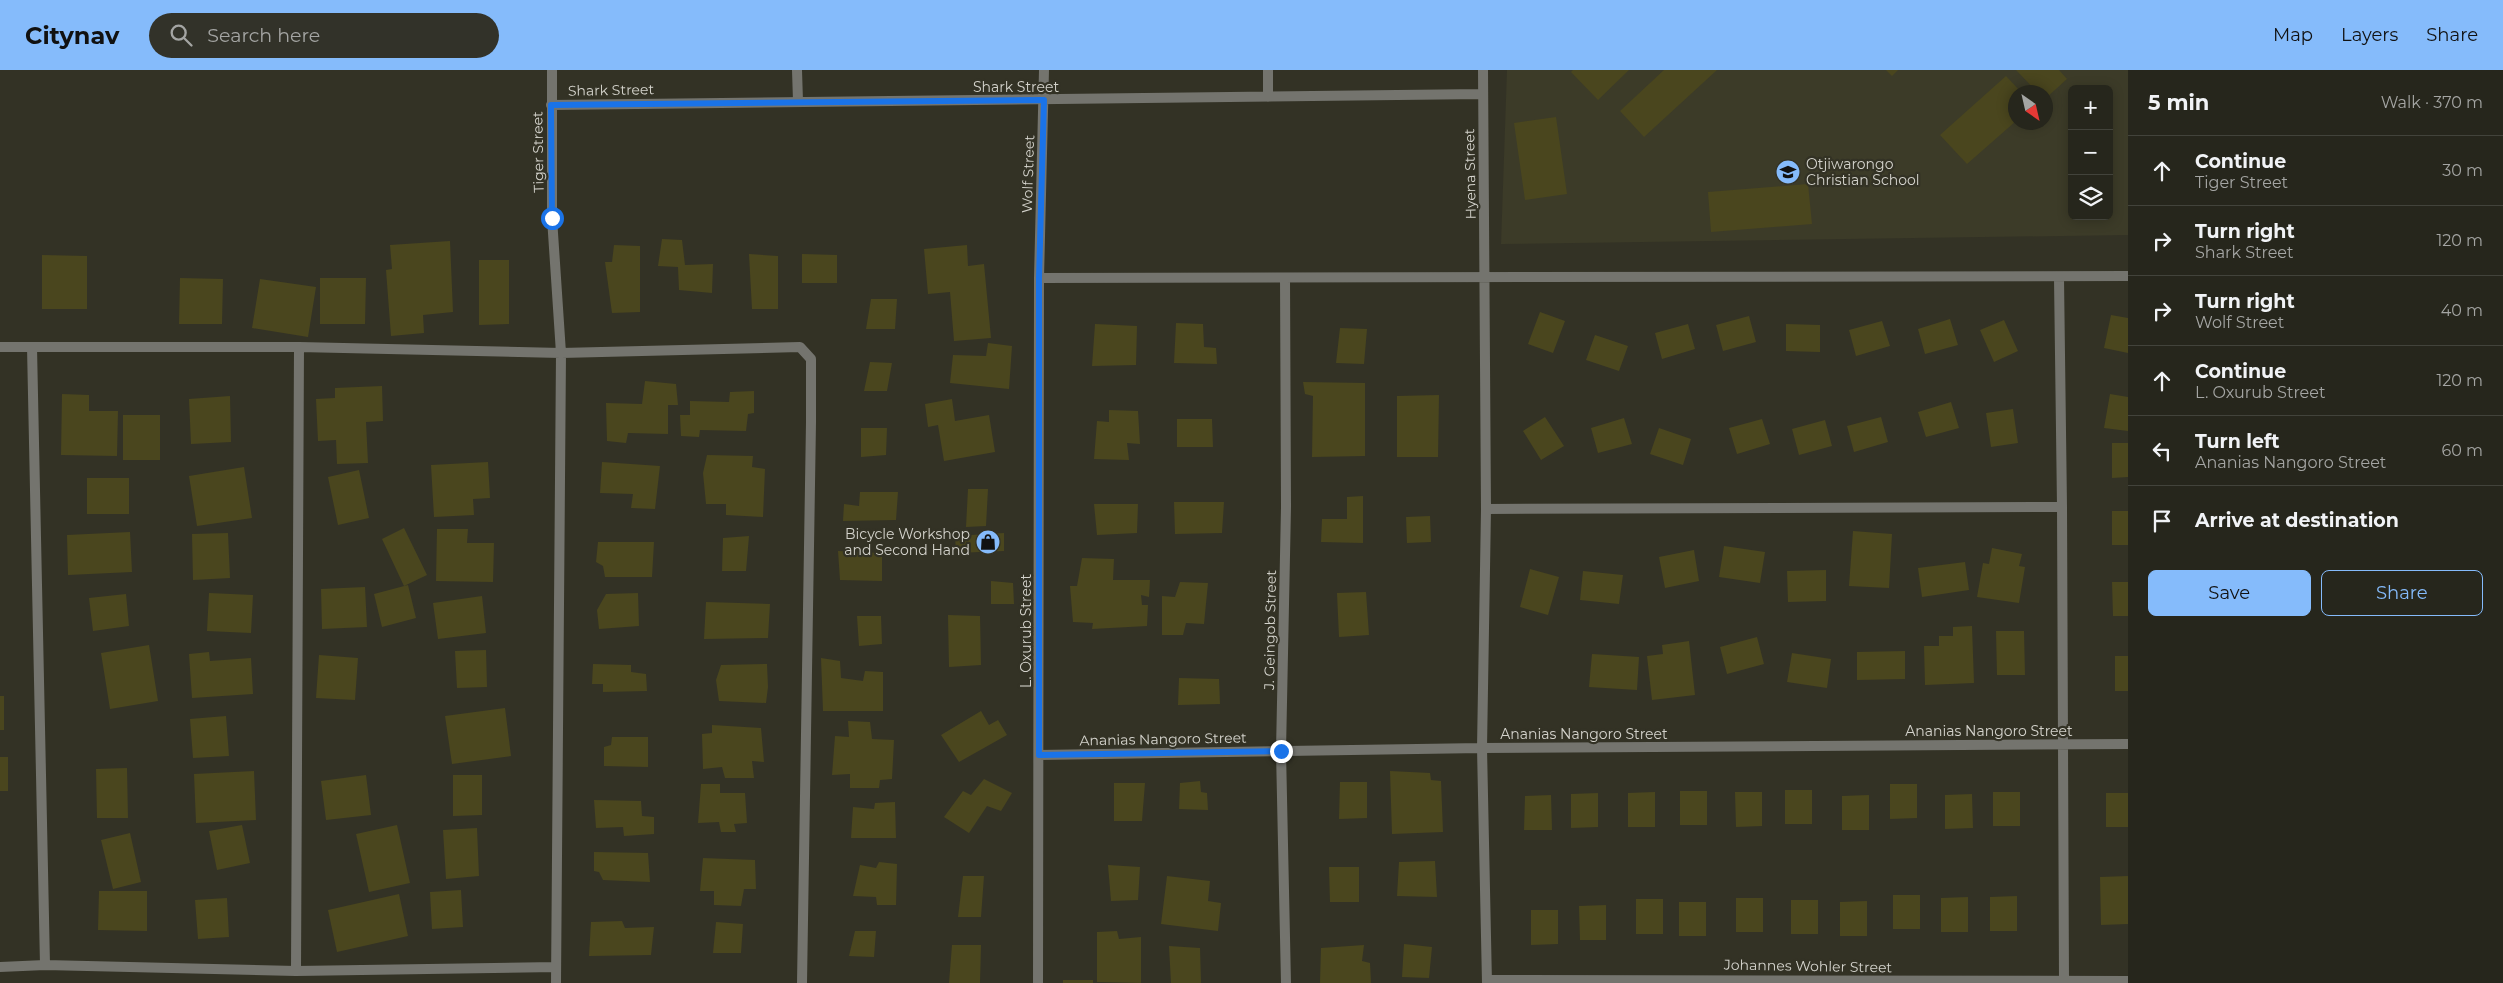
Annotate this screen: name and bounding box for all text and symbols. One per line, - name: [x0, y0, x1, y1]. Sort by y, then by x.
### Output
- search box: [149, 13, 499, 58]
- text: Citynav: [25, 21, 119, 50]
- icon: search: [167, 21, 195, 49]
- text: Search here: [207, 24, 320, 47]
- text: Map: [2273, 24, 2313, 46]
- text: Layers: [2341, 24, 2398, 46]
- text: Share: [2426, 24, 2478, 46]
- street label: Shark Street: [973, 78, 1059, 96]
- street label: Shark Street: [568, 80, 655, 100]
- north arrow: [2008, 85, 2053, 130]
- map controls: [2068, 85, 2113, 220]
- button: +: [2068, 85, 2113, 130]
- text: 5 min: [2148, 90, 2209, 115]
- text: Walk · 370 m: [2381, 93, 2483, 112]
- street label: Tiger Street: [528, 111, 548, 193]
- street label: Hyena Street: [1460, 128, 1480, 220]
- button: −: [2068, 130, 2113, 175]
- street label: Wolf Street: [1018, 134, 1038, 213]
- text: Continue: [2195, 150, 2286, 173]
- place label: Otjiwarongo Christian School: [1806, 155, 1920, 189]
- icon: ahead: [2148, 157, 2176, 185]
- school or university icon: Otjiwarongo Christian School: [1775, 159, 1801, 185]
- text: 30 m: [2442, 161, 2483, 180]
- text: Tiger Street: [2195, 173, 2288, 192]
- button: layers: [2068, 175, 2113, 220]
- route start: [541, 207, 564, 230]
- text: Turn right: [2195, 220, 2295, 243]
- icon: right: [2148, 227, 2176, 255]
- text: 120 m: [2436, 231, 2483, 250]
- text: Shark Street: [2195, 243, 2294, 262]
- text: Turn right: [2195, 290, 2295, 313]
- icon: right: [2148, 297, 2176, 325]
- text: 40 m: [2441, 301, 2483, 320]
- text: Wolf Street: [2195, 313, 2284, 332]
- text: Continue: [2195, 360, 2286, 383]
- icon: ahead: [2148, 367, 2176, 395]
- text: 120 m: [2436, 371, 2483, 390]
- text: L. Oxurub Street: [2195, 383, 2325, 402]
- text: Turn left: [2195, 430, 2280, 453]
- icon: left: [2148, 437, 2176, 465]
- text: 60 m: [2441, 441, 2483, 460]
- text: Ananias Nangoro Street: [2195, 453, 2386, 472]
- icon: arrive: [2148, 507, 2176, 535]
- text: Arrive at destination: [2195, 509, 2399, 532]
- place label: Bicycle Workshop and Second Hand: [844, 525, 970, 559]
- shop icon: Bicycle Workshop and Second Hand: [975, 529, 1001, 555]
- street label: J. Geingob Street: [1260, 570, 1280, 691]
- button: Save: [2148, 570, 2311, 616]
- button: Share: [2321, 570, 2483, 616]
- street label: L. Oxurub Street: [1017, 574, 1035, 688]
- street label: Ananias Nangoro Street: [1905, 722, 2073, 740]
- street label: Ananias Nangoro Street: [1500, 725, 1668, 743]
- street label: Ananias Nangoro Street: [1079, 729, 1247, 749]
- route end: [1270, 740, 1293, 763]
- street label: Johannes Wohler Street: [1723, 956, 1893, 976]

